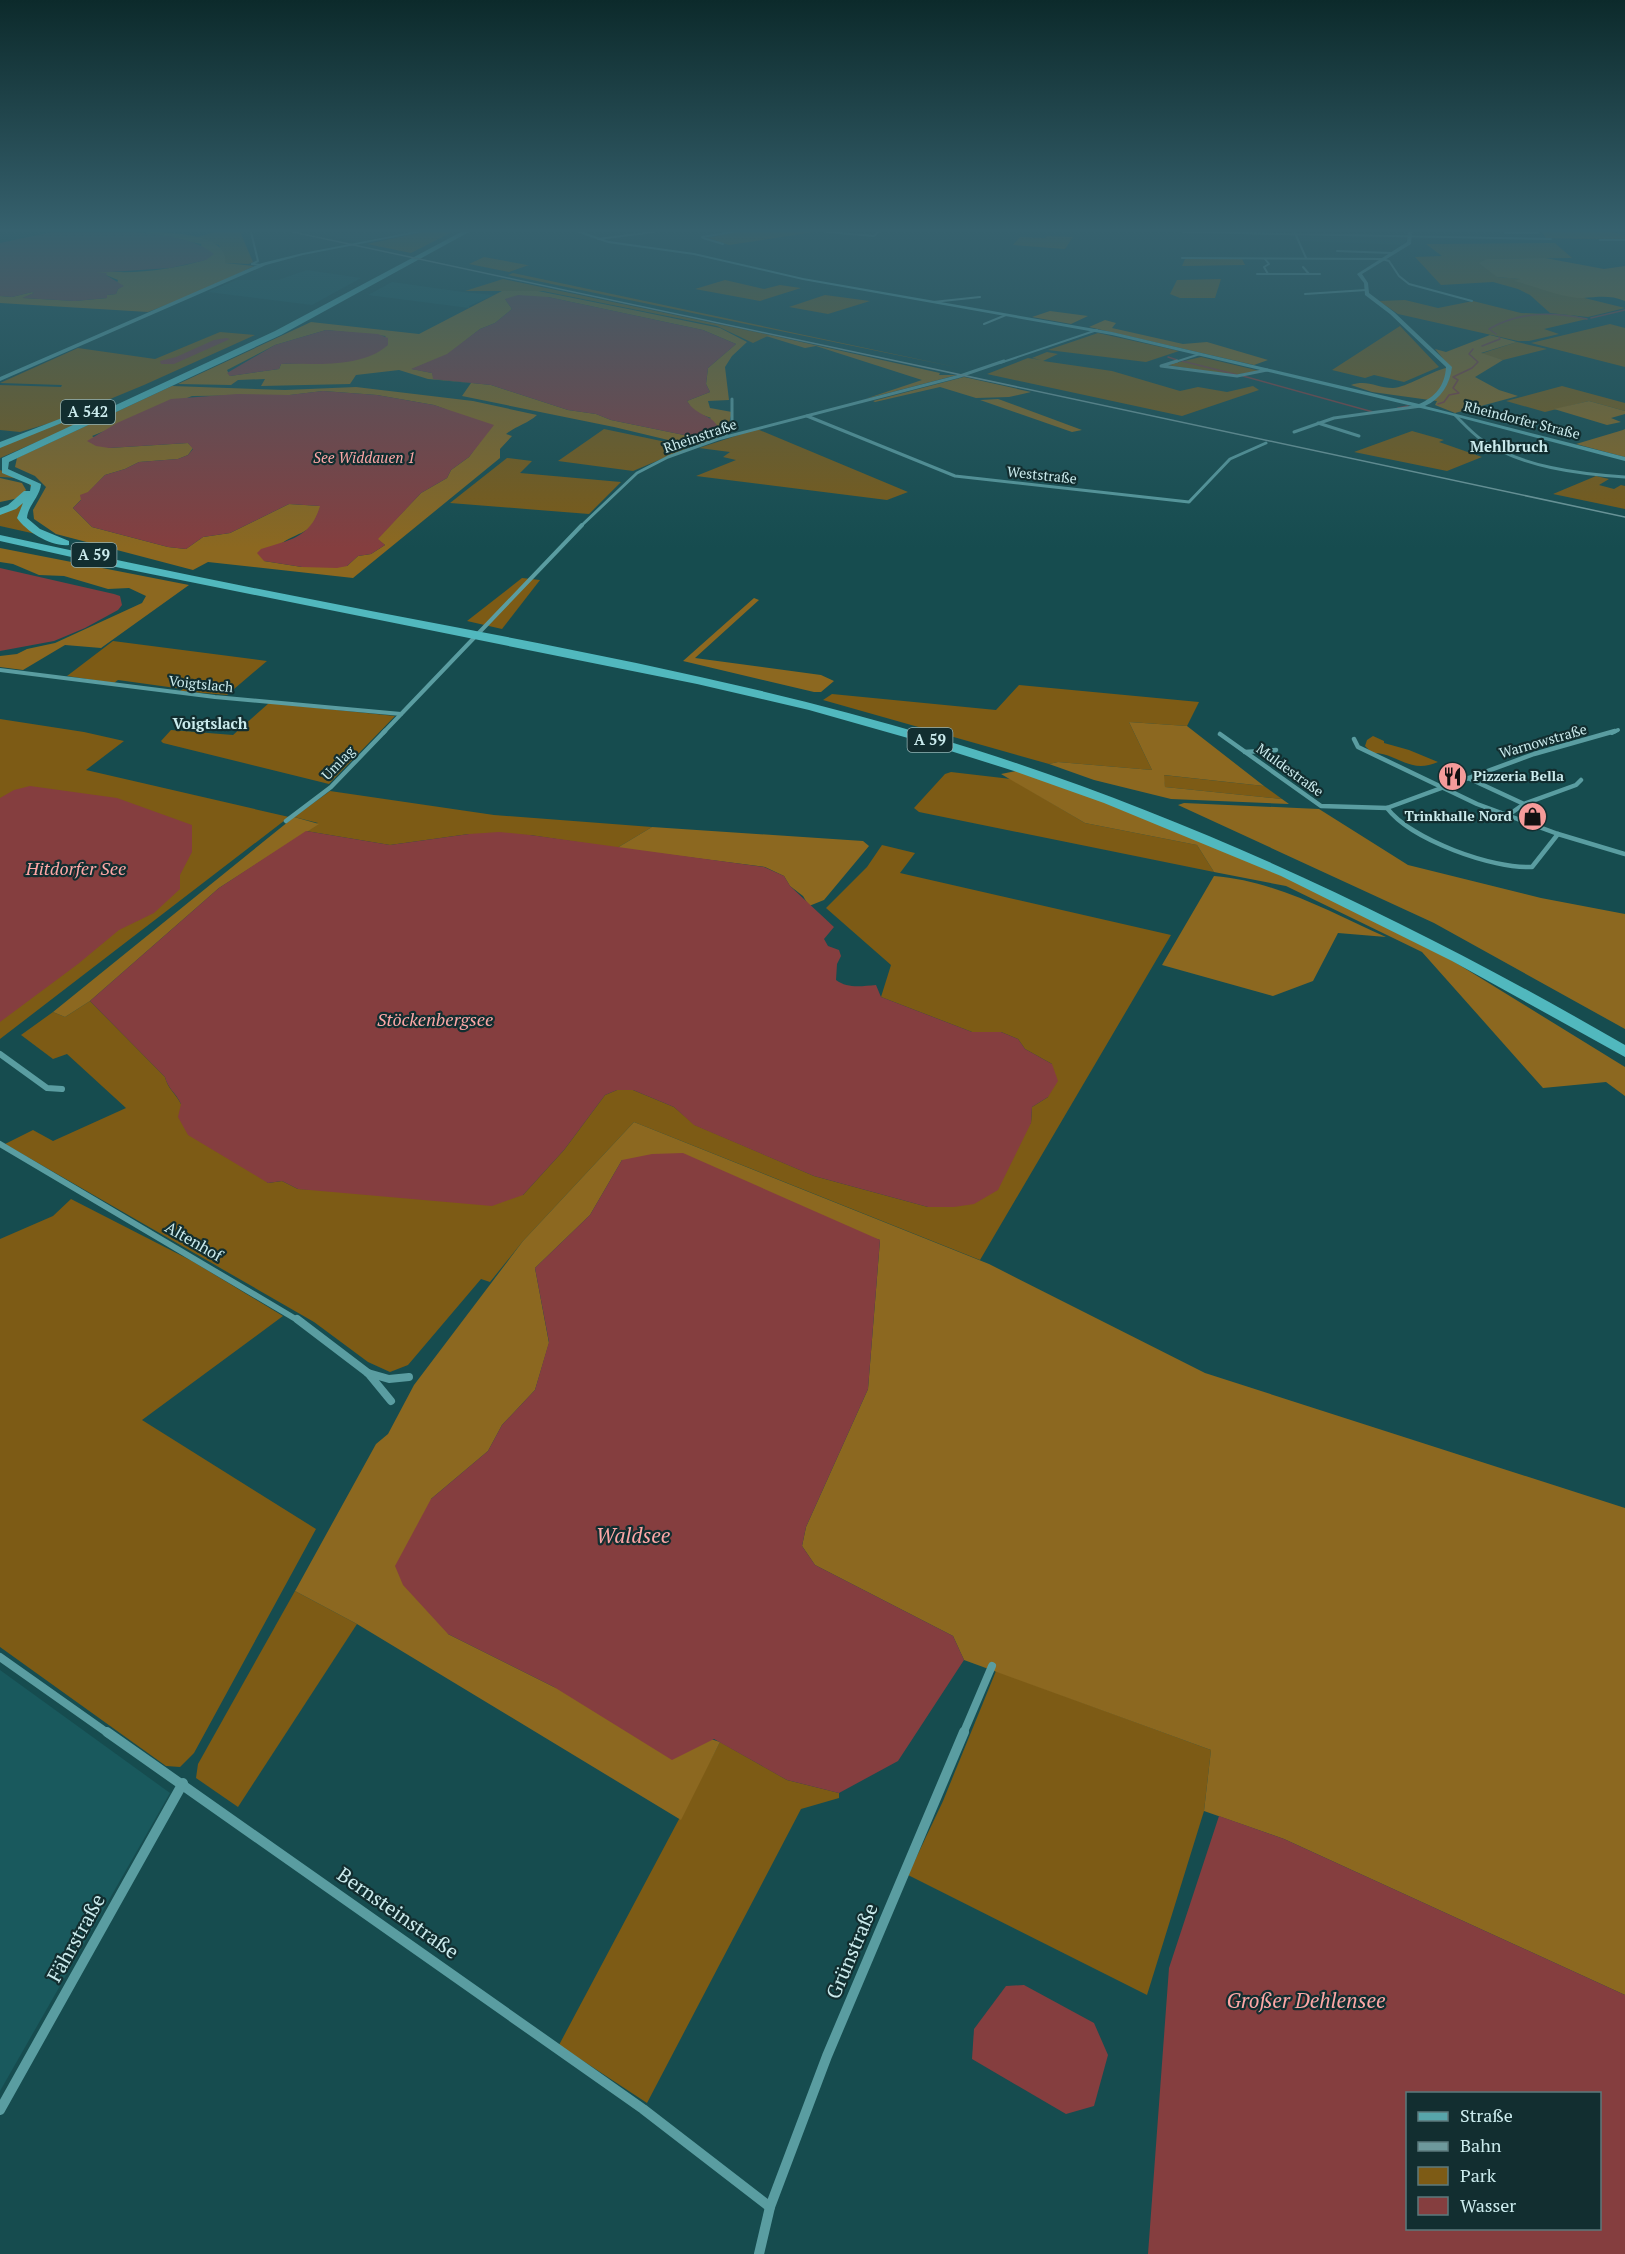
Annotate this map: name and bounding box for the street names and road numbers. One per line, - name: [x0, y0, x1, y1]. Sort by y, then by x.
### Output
- street label: Rheindorfer Straße: [1462, 396, 1582, 443]
- road number: A 542: [61, 400, 115, 424]
- street label: Rheinstraße: [661, 414, 739, 457]
- street label: Weststraße: [1006, 461, 1078, 488]
- road number: A 59: [72, 543, 116, 567]
- street label: Voigtslach: [168, 671, 234, 696]
- street label: Warnowstraße: [1497, 719, 1589, 762]
- road number: A 59: [908, 728, 952, 752]
- street label: Muldestraße: [1253, 739, 1328, 800]
- street label: Umlag: [317, 741, 359, 784]
- street label: Altenhof: [161, 1216, 228, 1267]
- street label: Bernsteinstraße: [332, 1861, 464, 1965]
- street label: Fährstraße: [40, 1889, 111, 1987]
- street label: Grünstraße: [819, 1899, 884, 2003]

